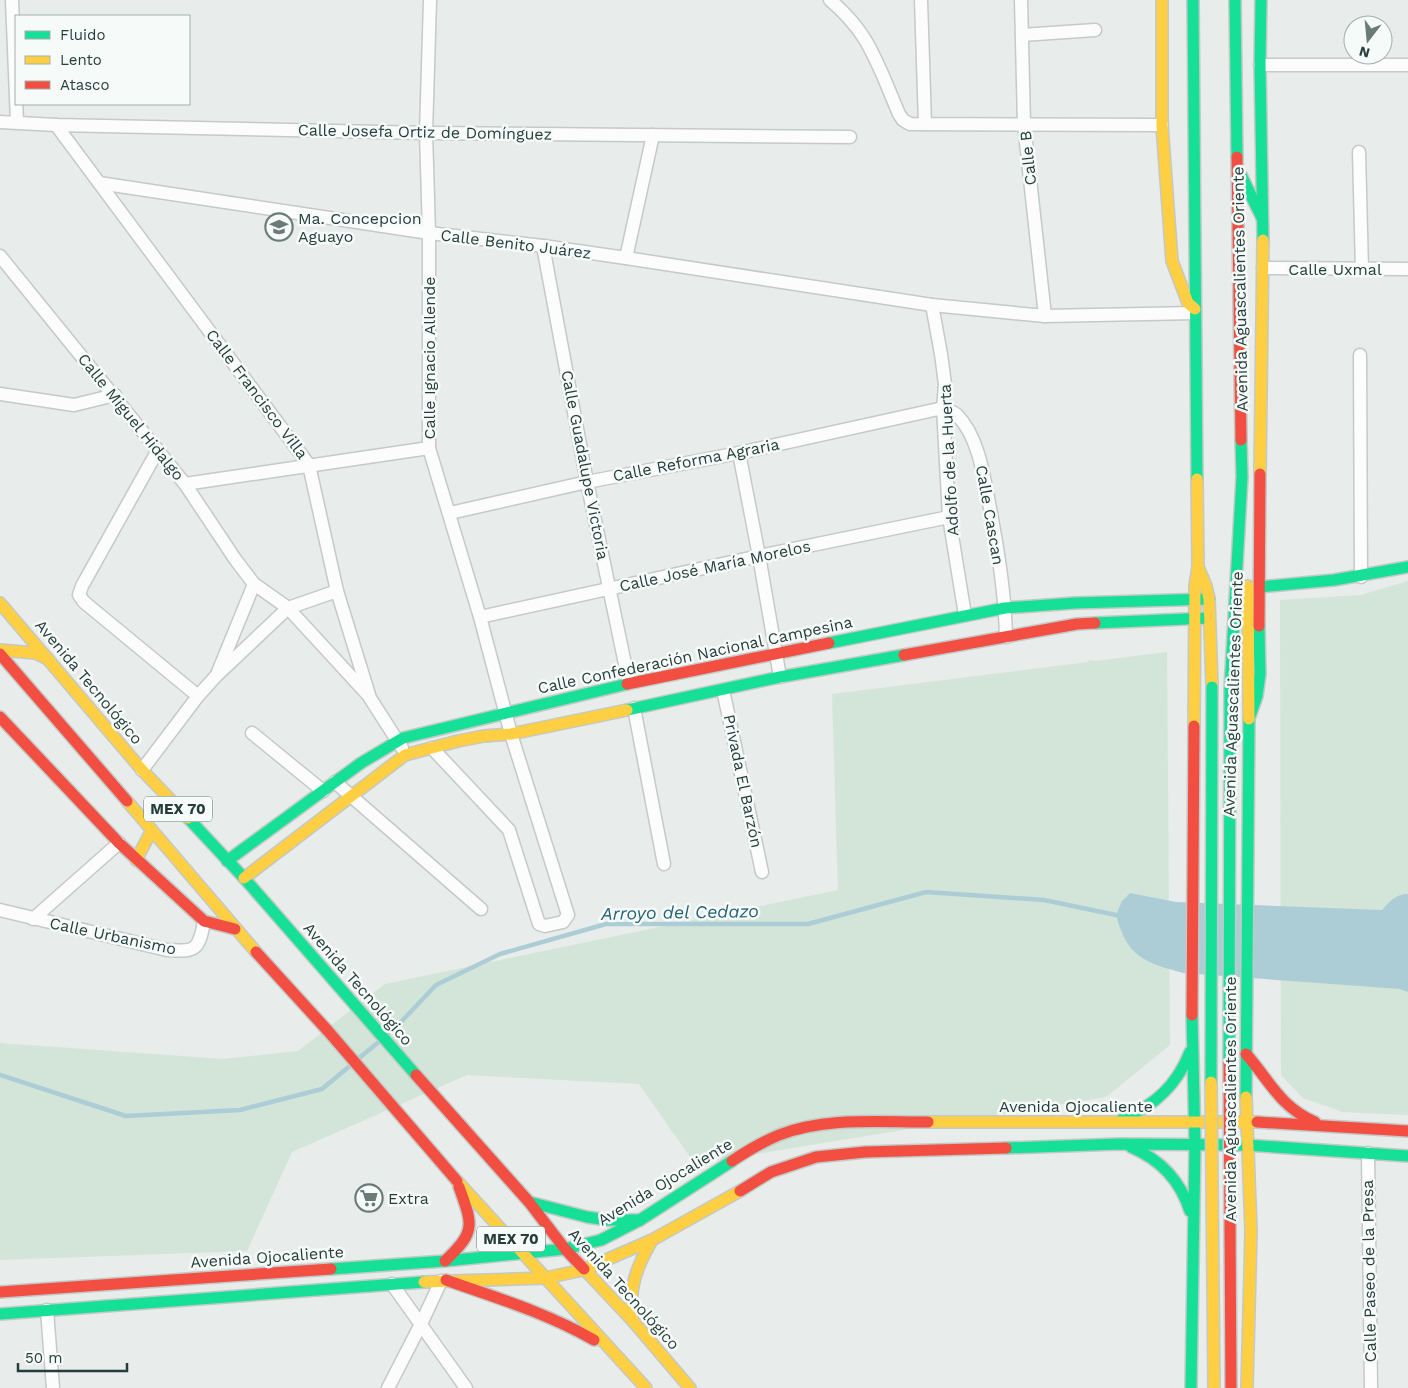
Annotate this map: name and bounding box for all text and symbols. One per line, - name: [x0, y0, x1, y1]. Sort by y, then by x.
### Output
- legend: [15, 15, 190, 105]
- north arrow: [1343, 15, 1393, 65]
- text: Fluido: [60, 26, 105, 44]
- text: N: [1357, 43, 1372, 62]
- text: Lento: [60, 51, 102, 69]
- text: Atasco: [60, 76, 109, 94]
- street label: Calle Josefa Ortiz de Domínguez: [298, 120, 552, 144]
- street label: Calle B: [1016, 130, 1040, 186]
- street label: Avenida Aguascalientes Oriente: [1228, 166, 1252, 412]
- place label: Ma. Concepcion Aguayo: [298, 209, 422, 246]
- school or university icon: Ma. Concepcion Aguayo: [264, 212, 294, 242]
- street label: Calle Benito Juárez: [440, 225, 592, 263]
- street label: Calle Uxmal: [1288, 260, 1382, 279]
- street label: Calle Ignacio Allende: [420, 277, 439, 439]
- street label: Calle Francisco Villa: [202, 325, 312, 463]
- street label: Calle Miguel Hidalgo: [74, 350, 188, 484]
- street label: Calle Guadalupe Victoria: [557, 369, 613, 561]
- street label: Adolfo de la Huerta: [936, 383, 962, 537]
- street label: Calle Reforma Agraria: [611, 435, 781, 485]
- street label: Calle Cascan: [972, 464, 1008, 566]
- street label: Calle José María Morelos: [618, 536, 812, 596]
- street label: Avenida Aguascalientes Oriente: [1219, 571, 1247, 817]
- street label: Calle Confederación Nacional Campesina: [536, 612, 854, 698]
- street label: Avenida Tecnológico: [31, 616, 147, 748]
- street label: Privada El Barzón: [720, 713, 766, 849]
- road number: MEX 70: [144, 796, 212, 822]
- water label: Arroyo del Cedazo: [600, 900, 759, 924]
- street label: Calle Urbanismo: [48, 913, 178, 959]
- street label: Avenida Tecnológico: [299, 919, 417, 1049]
- street label: Avenida Aguascalientes Oriente: [1221, 976, 1240, 1222]
- street label: Avenida Ojocaliente: [999, 1097, 1153, 1116]
- street label: Avenida Ojocaliente: [594, 1134, 736, 1230]
- street label: Calle Paseo de la Presa: [1358, 1180, 1380, 1362]
- supermarket icon: Extra: [354, 1183, 384, 1213]
- place label: Extra: [388, 1189, 429, 1208]
- street label: Avenida Tecnológico: [564, 1224, 684, 1354]
- road number: MEX 70: [477, 1226, 545, 1252]
- street label: Avenida Ojocaliente: [190, 1242, 344, 1272]
- scale bar: [18, 1340, 126, 1372]
- text: 50 m: [25, 1349, 62, 1367]

